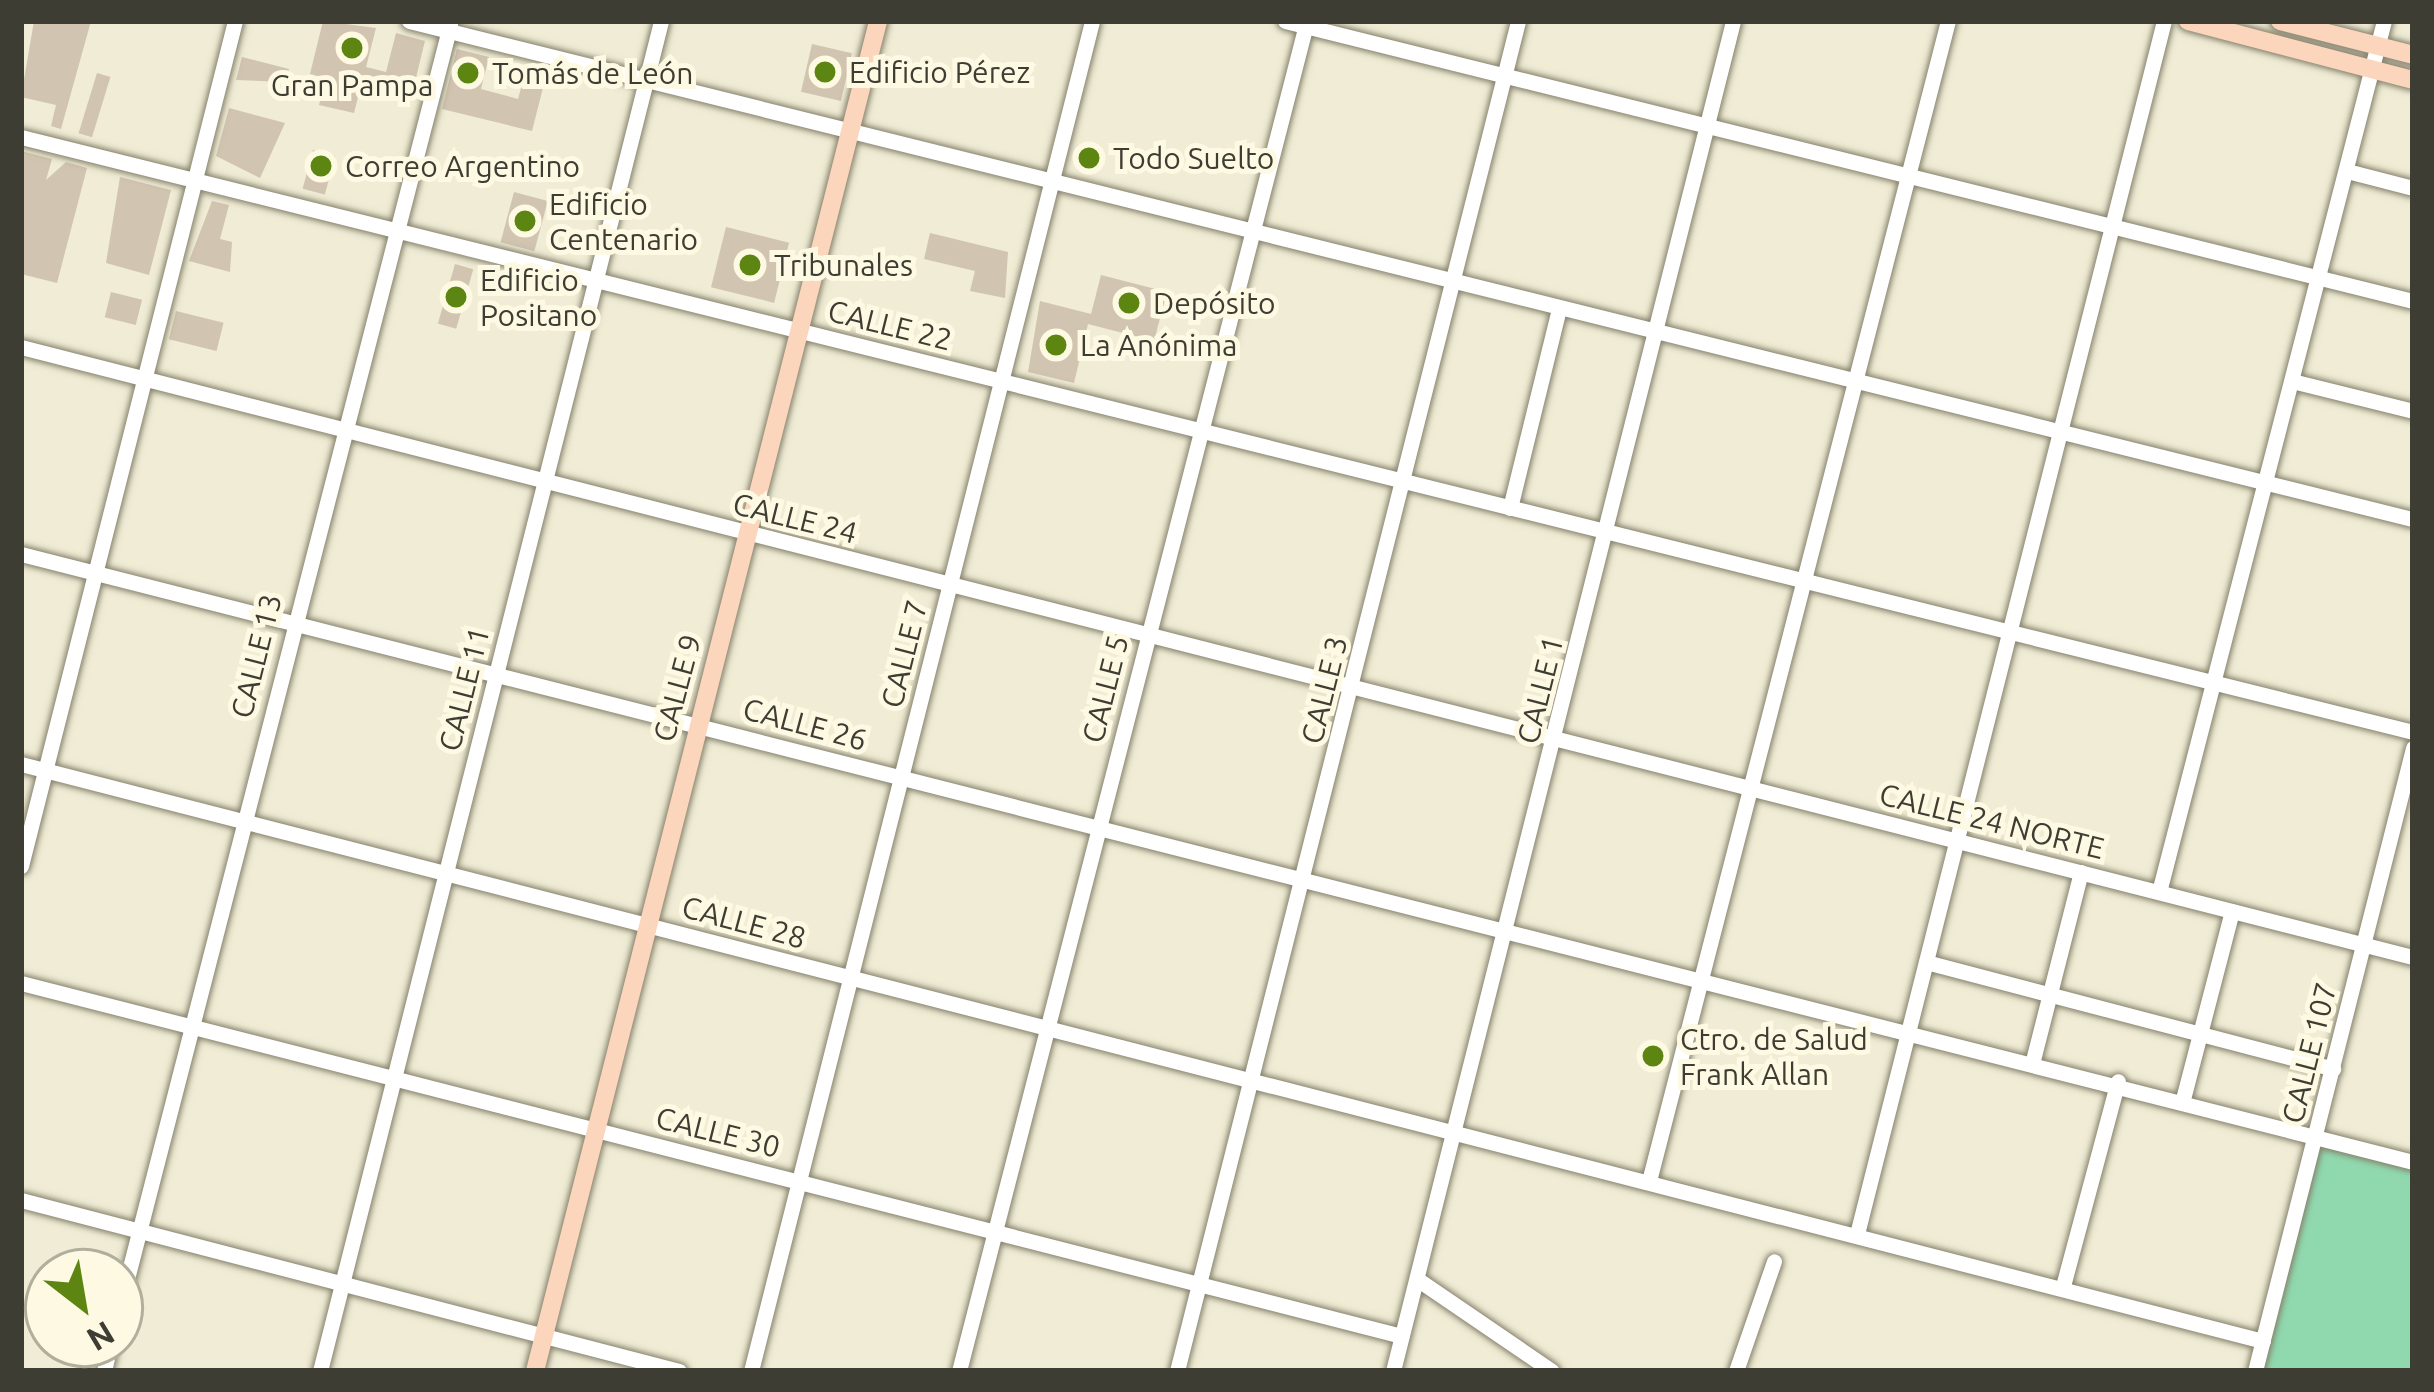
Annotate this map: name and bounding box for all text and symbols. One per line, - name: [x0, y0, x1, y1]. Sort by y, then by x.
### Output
- marker: Gran Pampa: [339, 35, 365, 61]
- place label: Edificio Pérez: [849, 54, 1030, 90]
- place label: Tomás de León: [492, 55, 693, 91]
- marker: Edificio Pérez: [812, 59, 838, 85]
- marker: Tomás de León: [455, 60, 481, 86]
- place label: Gran Pampa: [271, 67, 433, 103]
- place label: Todo Suelto: [1113, 140, 1274, 176]
- marker: Todo Suelto: [1076, 145, 1102, 171]
- place label: Correo Argentino: [345, 148, 580, 184]
- marker: Correo Argentino: [308, 153, 334, 179]
- place label: Edificio Centenario: [549, 186, 698, 256]
- marker: Edificio Centenario: [512, 208, 538, 234]
- place label: Tribunales: [774, 247, 913, 283]
- marker: Tribunales: [737, 252, 763, 278]
- place label: Edificio Positano: [480, 262, 597, 332]
- marker: Edificio Positano: [443, 284, 469, 310]
- place label: Depósito: [1153, 285, 1275, 321]
- marker: Depósito: [1116, 290, 1142, 316]
- street label: CALLE 22: [824, 292, 956, 358]
- place label: La Anónima: [1080, 327, 1237, 363]
- marker: La Anónima: [1043, 332, 1069, 358]
- street label: CALLE 24: [729, 485, 861, 551]
- street label: CALLE 13: [223, 590, 289, 722]
- street label: CALLE 7: [873, 596, 935, 712]
- street label: CALLE 11: [431, 623, 497, 755]
- street label: CALLE 9: [645, 630, 709, 746]
- street label: CALLE 5: [1074, 631, 1136, 747]
- street label: CALLE 3: [1293, 632, 1355, 748]
- street label: CALLE 1: [1509, 632, 1571, 748]
- street label: CALLE 26: [739, 690, 871, 758]
- street label: CALLE 24 NORTE: [1876, 776, 2108, 866]
- street label: CALLE 28: [678, 888, 810, 956]
- street label: CALLE 107: [2274, 979, 2344, 1127]
- place label: Ctro. de Salud Frank Allan: [1680, 1021, 1868, 1092]
- marker: Ctro. de Salud Frank Allan: [1637, 1040, 1669, 1072]
- street label: CALLE 30: [652, 1099, 784, 1165]
- north arrow: [24, 1248, 144, 1368]
- text: N: [81, 1315, 121, 1359]

